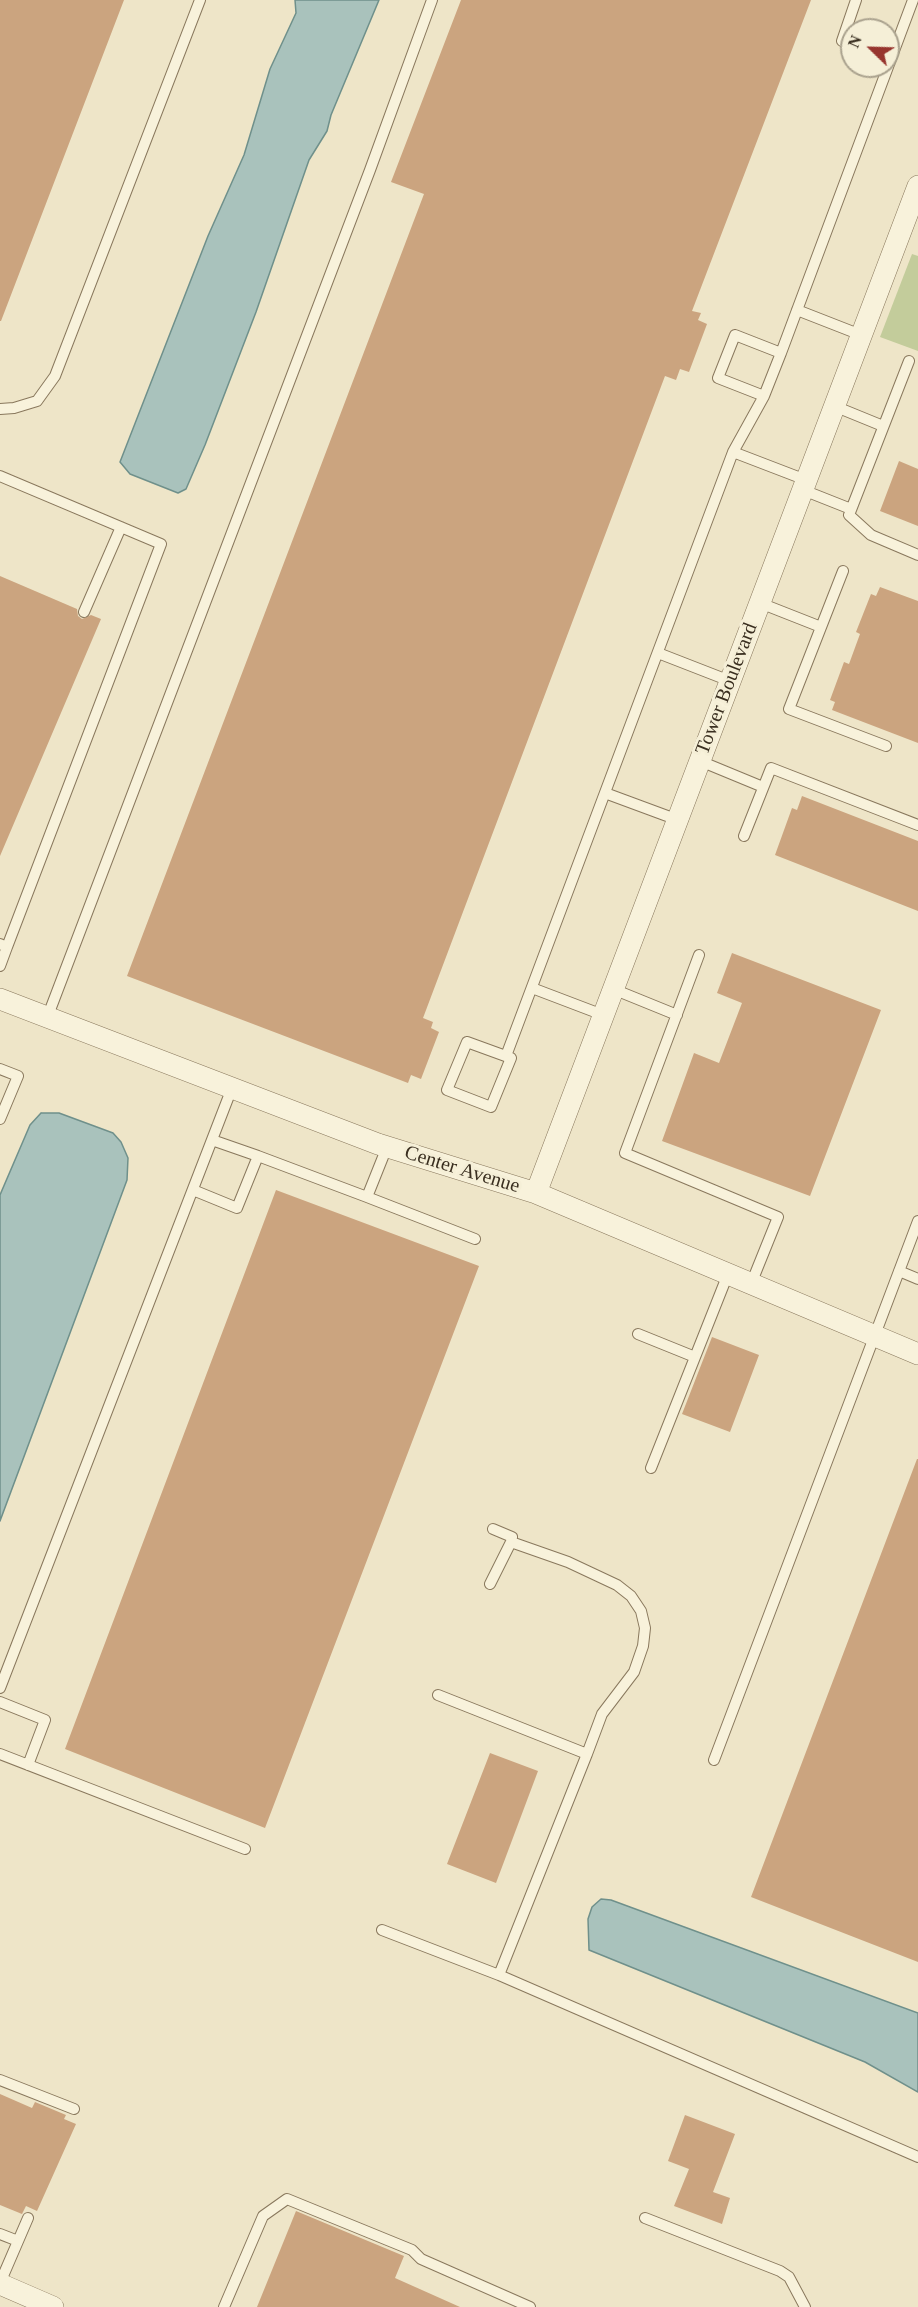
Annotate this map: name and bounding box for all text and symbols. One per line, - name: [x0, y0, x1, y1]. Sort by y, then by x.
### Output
- north arrow: [840, 18, 900, 78]
- text: N: [845, 33, 865, 50]
- street label: Tower Boulevard: [691, 620, 763, 758]
- street label: Center Avenue: [402, 1141, 522, 1199]

